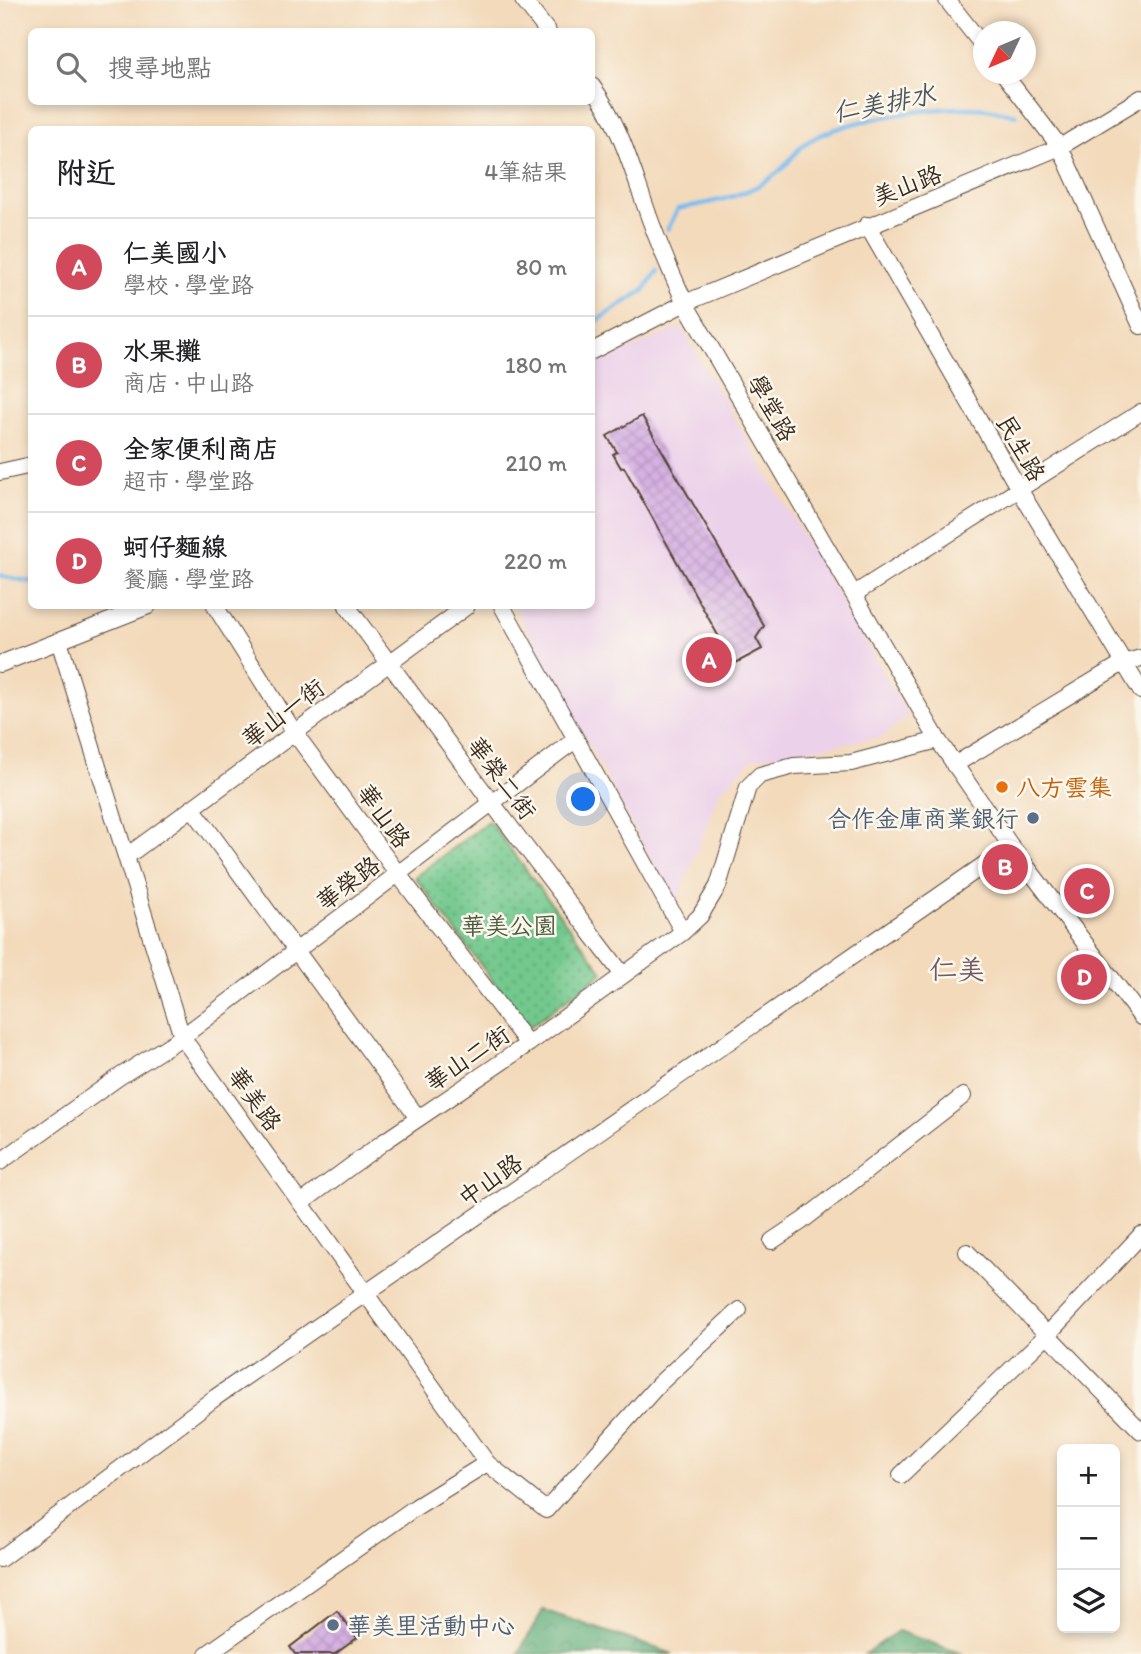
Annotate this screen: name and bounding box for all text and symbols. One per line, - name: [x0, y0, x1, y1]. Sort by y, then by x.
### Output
- north arrow: [973, 21, 1036, 84]
- search box: [28, 28, 595, 105]
- icon: search: [52, 48, 90, 86]
- text: 搜尋地點: [108, 52, 212, 84]
- water label: 仁美排水: [830, 77, 939, 129]
- text: 附近: [56, 154, 116, 191]
- text: 4筆結果: [484, 158, 567, 186]
- street label: 美山路: [868, 159, 946, 211]
- text: 仁美國小: [123, 237, 227, 269]
- text: A: [72, 253, 86, 281]
- text: 80 m: [516, 253, 567, 281]
- text: 學校 · 學堂路: [123, 271, 254, 299]
- text: 水果攤: [123, 335, 201, 367]
- text: B: [72, 351, 86, 379]
- text: 180 m: [505, 351, 567, 379]
- text: 商店 · 中山路: [123, 369, 254, 397]
- street label: 學堂路: [741, 370, 803, 446]
- street label: 民生路: [990, 410, 1052, 486]
- text: 全家便利商店: [123, 433, 279, 465]
- text: C: [72, 449, 86, 477]
- text: 210 m: [506, 449, 567, 477]
- text: 超市 · 學堂路: [123, 467, 254, 495]
- text: 蚵仔麵線: [123, 531, 227, 563]
- text: D: [71, 547, 87, 575]
- text: 220 m: [504, 547, 567, 575]
- text: 餐廳 · 學堂路: [123, 565, 254, 593]
- pin: A: [686, 634, 732, 686]
- street label: 華山一街: [236, 673, 330, 753]
- street label: 華榮二街: [462, 731, 542, 825]
- place label: 八方雲集: [1016, 773, 1112, 802]
- street label: 華山路: [351, 778, 417, 854]
- marker: 八方雲集: [994, 779, 1010, 795]
- your location: [566, 782, 600, 816]
- place label: 合作金庫商業銀行: [827, 804, 1019, 833]
- marker: 合作金庫商業銀行: [1025, 810, 1041, 826]
- pin: B: [982, 841, 1028, 893]
- street label: 華榮路: [311, 850, 385, 916]
- pin: C: [1064, 865, 1110, 917]
- park label: 華美公園: [461, 911, 557, 940]
- pin: D: [1061, 951, 1107, 1003]
- district label: 仁美: [929, 952, 985, 986]
- street label: 華山二街: [419, 1019, 515, 1097]
- street label: 華美路: [222, 1061, 288, 1137]
- street label: 中山路: [452, 1147, 528, 1213]
- map controls: [1057, 1444, 1120, 1633]
- button: +: [1057, 1444, 1120, 1507]
- button: −: [1057, 1507, 1120, 1570]
- button: layers: [1057, 1570, 1120, 1633]
- place label: 華美里活動中心: [347, 1611, 515, 1640]
- marker: 華美里活動中心: [325, 1617, 341, 1633]

